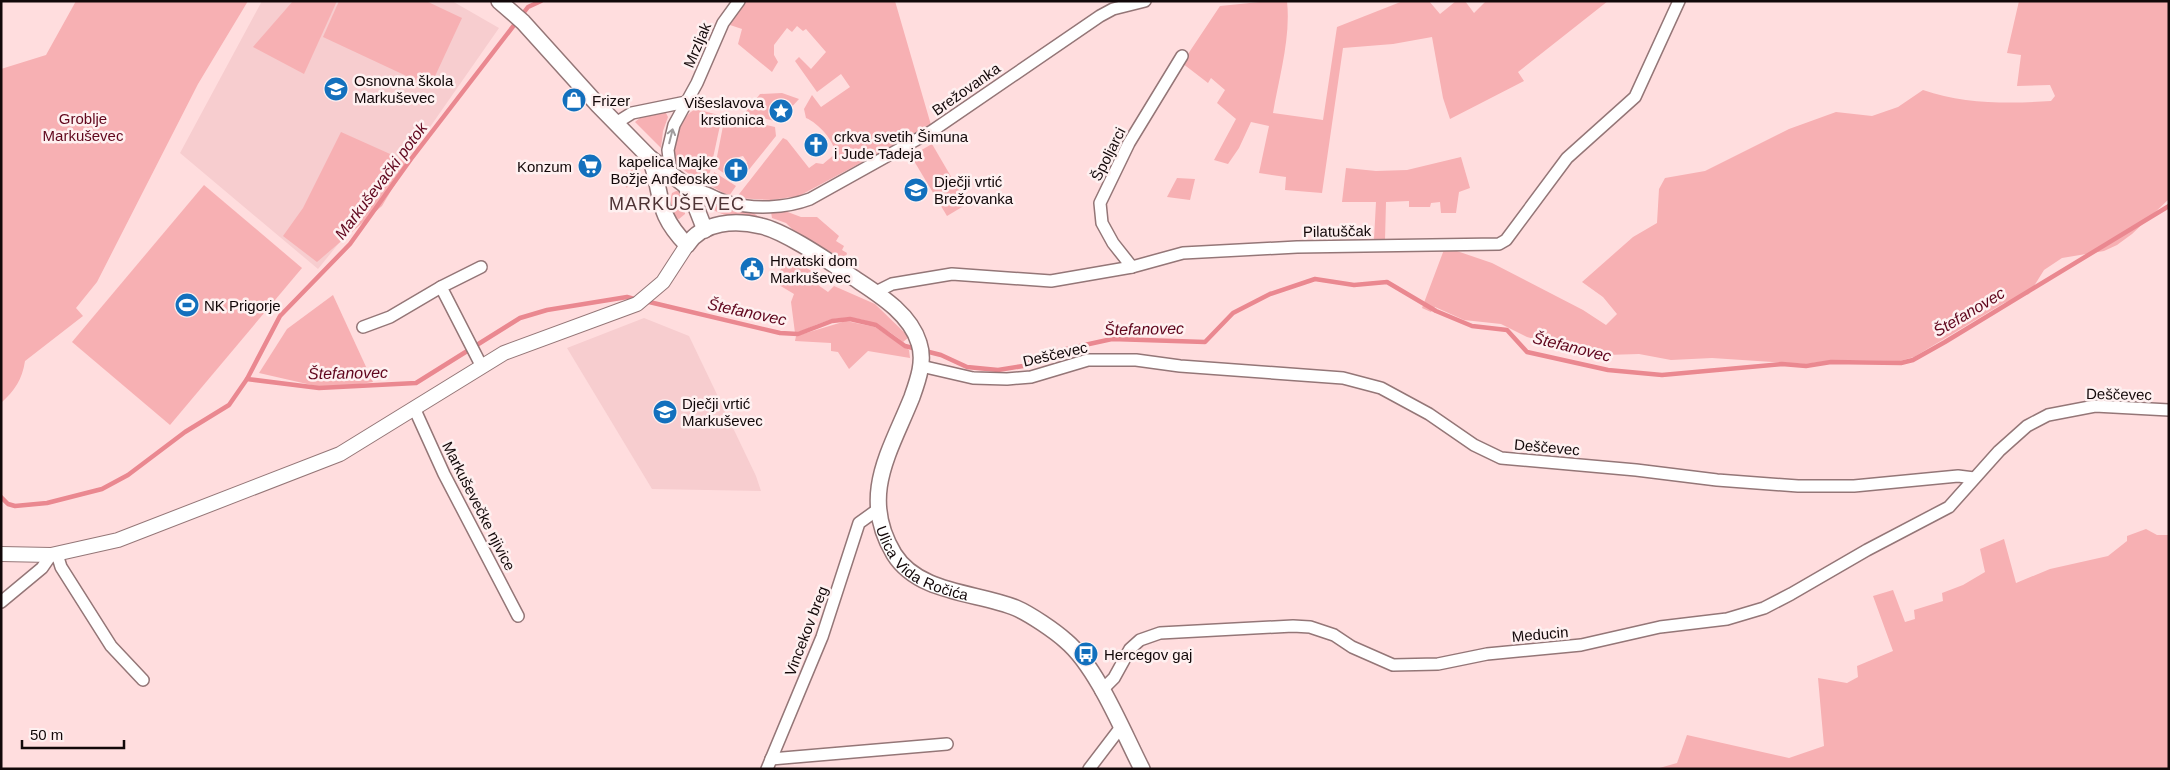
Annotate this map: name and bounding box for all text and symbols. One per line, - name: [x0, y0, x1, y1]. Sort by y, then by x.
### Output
- street label: Mrzljak: [680, 19, 714, 70]
- street label: Brežovanka: [929, 59, 1004, 119]
- place label: Osnovna škola Markuševec: [354, 72, 454, 106]
- school or university icon: Osnovna škola Markuševec: [323, 76, 349, 102]
- shop icon: Frizer: [561, 87, 587, 113]
- place label: Frizer: [592, 92, 630, 109]
- place label: Višeslavova krstionica: [684, 94, 765, 128]
- place icon: Višeslavova krstionica: [768, 98, 794, 124]
- park label: Groblje Markuševec: [43, 110, 124, 144]
- water label: Markuševački potok: [332, 119, 431, 243]
- street label: Špoljarci: [1087, 125, 1129, 183]
- place label: crkva svetih Šimuna i Jude Tadeja: [834, 128, 969, 162]
- one-way arrow: [667, 129, 676, 145]
- church icon: crkva svetih Šimuna i Jude Tadeja: [803, 132, 829, 158]
- supermarket icon: Konzum: [577, 153, 603, 179]
- place label: kapelica Majke Božje Anđeoske: [610, 153, 718, 187]
- church icon: kapelica Majke Božje Anđeoske: [723, 157, 749, 183]
- place label: Konzum: [517, 158, 572, 175]
- place label: Dječji vrtić Brežovanka: [934, 173, 1014, 207]
- school or university icon: Dječji vrtić Brežovanka: [903, 177, 929, 203]
- district label: MARKUŠEVEC: [609, 193, 745, 214]
- street label: Pilatuščak: [1303, 222, 1372, 240]
- place label: Hrvatski dom Markuševec: [770, 252, 858, 286]
- public building icon: Hrvatski dom Markuševec: [739, 256, 765, 282]
- water label: Štefanovec: [1930, 283, 2008, 340]
- sports icon: NK Prigorje: [174, 292, 200, 318]
- water label: Štefanovec: [706, 294, 788, 329]
- place label: NK Prigorje: [204, 297, 281, 314]
- water label: Štefanovec: [1104, 319, 1184, 338]
- water label: Štefanovec: [1531, 328, 1613, 365]
- street label: Deščevec: [1021, 338, 1089, 370]
- water label: Štefanovec: [308, 363, 388, 382]
- street label: Deščevec: [2086, 385, 2153, 403]
- place label: Dječji vrtić Markuševec: [682, 395, 763, 429]
- school or university icon: Dječji vrtić Markuševec: [652, 399, 678, 425]
- street label: Deščevec: [1513, 436, 1581, 458]
- street label: Markuševečke njivice: [439, 439, 519, 573]
- street label: Ulica Vida Ročića: [873, 523, 971, 603]
- street label: Vincekov breg: [781, 584, 831, 678]
- street label: Meducin: [1511, 623, 1569, 645]
- bus stop icon: Hercegov gaj: [1073, 641, 1099, 667]
- place label: Hercegov gaj: [1104, 646, 1192, 663]
- scale bar: [22, 718, 125, 750]
- text: 50 m: [30, 726, 63, 743]

